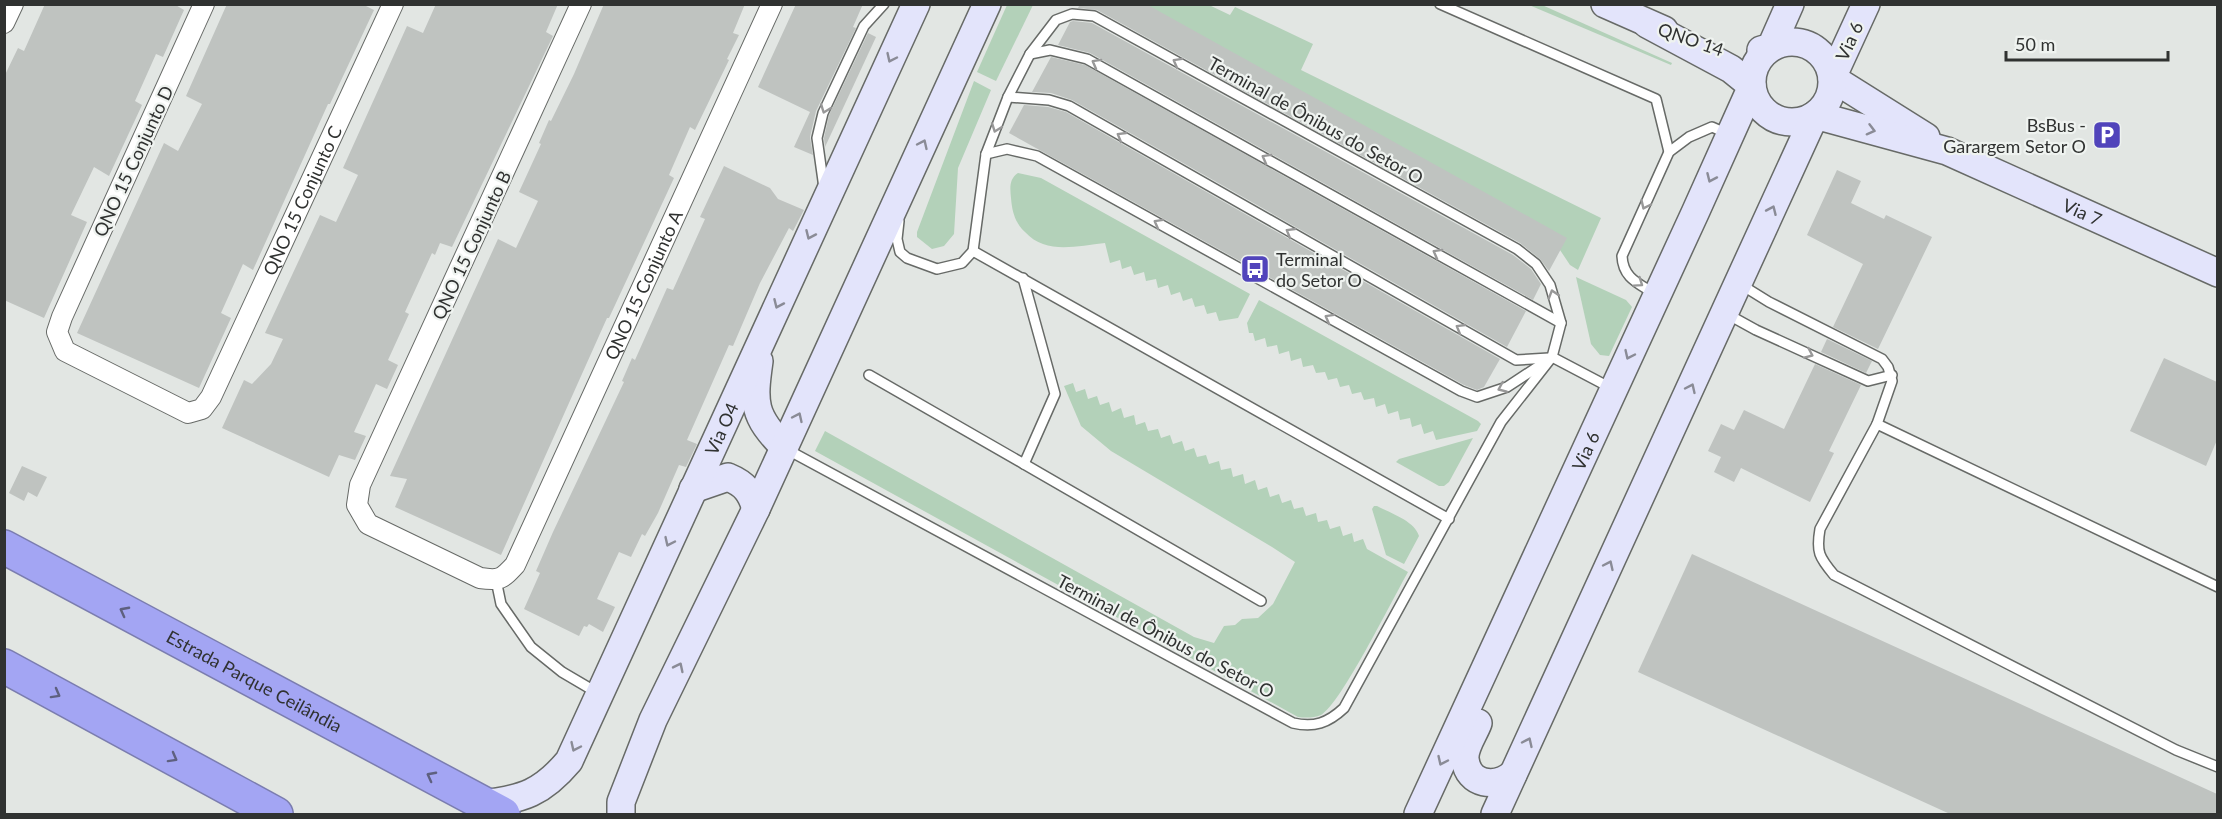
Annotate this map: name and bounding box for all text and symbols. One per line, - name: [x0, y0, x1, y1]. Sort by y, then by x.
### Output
- street label: QNO 14: [1655, 18, 1727, 60]
- street label: Via 6: [1830, 18, 1868, 64]
- scale bar: [2006, 24, 2168, 62]
- text: 50 m: [2015, 33, 2055, 55]
- one-way arrow: [887, 51, 899, 62]
- street label: Terminal de Ônibus do Setor O: [1205, 52, 1427, 188]
- one-way arrow: [1173, 58, 1183, 69]
- one-way arrow: [1092, 59, 1102, 70]
- street label: QNO 15 Conjunto D: [88, 82, 178, 240]
- one-way arrow: [820, 103, 832, 114]
- place label: BsBus - Garargem Setor O: [1943, 114, 2086, 157]
- parking icon: BsBus - Garargem Setor O: [2091, 119, 2123, 151]
- street label: QNO 15 Conjunto C: [258, 122, 346, 279]
- one-way arrow: [991, 122, 1004, 132]
- one-way arrow: [1866, 123, 1876, 136]
- one-way arrow: [1117, 131, 1127, 143]
- one-way arrow: [915, 140, 927, 151]
- one-way arrow: [1262, 154, 1272, 165]
- street label: QNO 15 Conjunto B: [427, 167, 515, 323]
- one-way arrow: [1706, 171, 1718, 182]
- street label: Via 7: [2059, 194, 2105, 230]
- one-way arrow: [1640, 199, 1652, 210]
- street label: QNO 15 Conjunto A: [600, 206, 687, 363]
- one-way arrow: [1764, 206, 1776, 217]
- one-way arrow: [1154, 219, 1164, 231]
- one-way arrow: [805, 228, 817, 239]
- one-way arrow: [1286, 228, 1296, 239]
- place label: Terminal do Setor O: [1276, 248, 1362, 291]
- one-way arrow: [1432, 249, 1443, 260]
- bus stop icon: Terminal do Setor O: [1239, 253, 1271, 285]
- one-way arrow: [1632, 276, 1643, 287]
- one-way arrow: [1548, 289, 1560, 300]
- one-way arrow: [774, 298, 786, 309]
- one-way arrow: [1325, 314, 1335, 325]
- one-way arrow: [1456, 324, 1466, 335]
- one-way arrow: [1803, 347, 1814, 359]
- one-way arrow: [1624, 348, 1636, 359]
- one-way arrow: [1498, 381, 1509, 393]
- one-way arrow: [1683, 383, 1695, 394]
- street label: Via O4: [700, 399, 743, 458]
- one-way arrow: [791, 413, 803, 424]
- street label: Via 6: [1567, 428, 1604, 474]
- one-way arrow: [664, 536, 676, 547]
- one-way arrow: [1602, 560, 1614, 571]
- street label: Terminal de Ônibus do Setor O: [1054, 569, 1278, 703]
- one-way arrow: [120, 607, 130, 618]
- street label: Estrada Parque Ceilândia: [163, 625, 346, 737]
- one-way arrow: [671, 663, 683, 674]
- one-way arrow: [50, 687, 60, 698]
- one-way arrow: [1521, 738, 1533, 749]
- one-way arrow: [570, 741, 582, 752]
- one-way arrow: [166, 751, 177, 762]
- one-way arrow: [1438, 754, 1450, 765]
- one-way arrow: [427, 772, 437, 783]

